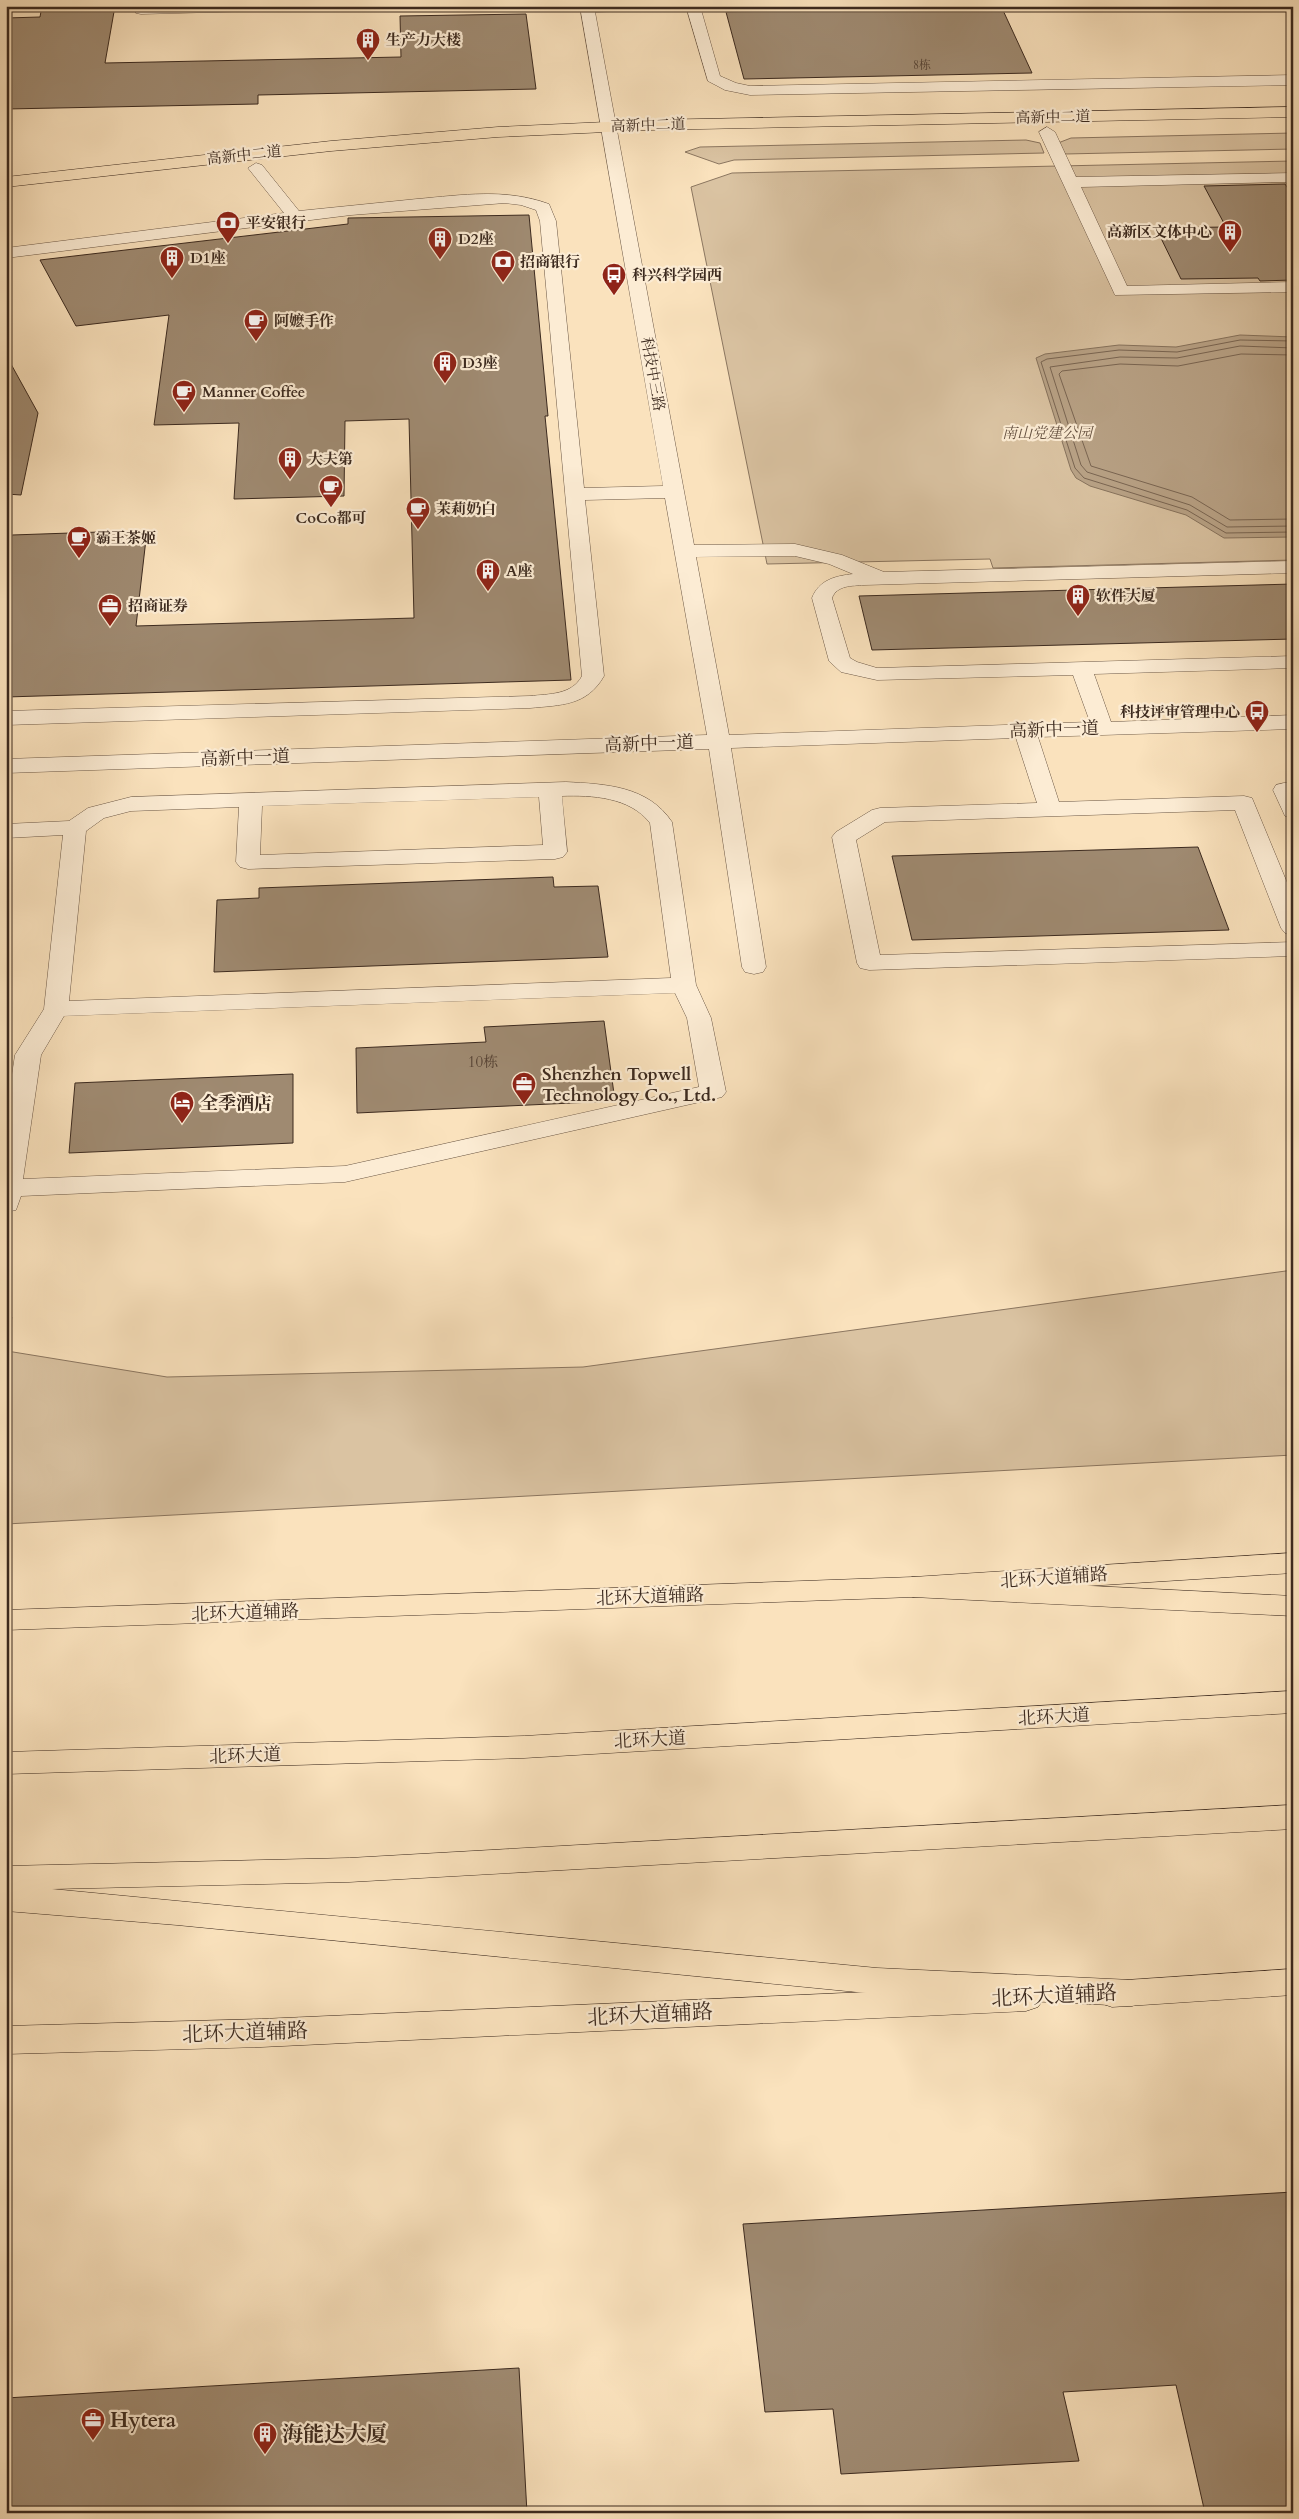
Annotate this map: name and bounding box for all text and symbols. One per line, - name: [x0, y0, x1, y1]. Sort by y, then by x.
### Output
- building icon: 生产力大楼: [355, 27, 381, 61]
- place label: 生产力大楼: [386, 30, 461, 50]
- house number: 8栋: [913, 57, 931, 73]
- street label: 高新中二道: [1015, 106, 1091, 128]
- street label: 高新中二道: [610, 114, 686, 136]
- street label: 高新中二道: [206, 141, 282, 169]
- bank icon: 平安银行: [215, 210, 241, 244]
- place label: 平安银行: [246, 213, 306, 233]
- building icon: 高新区文体中心: [1217, 219, 1243, 253]
- place label: 高新区文体中心: [1107, 222, 1212, 242]
- building icon: D2座: [427, 226, 453, 260]
- place label: D2座: [458, 229, 494, 249]
- building icon: D1座: [159, 245, 185, 279]
- place label: D1座: [190, 248, 226, 268]
- bank icon: 招商银行: [490, 249, 516, 283]
- place label: 招商银行: [520, 252, 580, 272]
- bus stop icon: 科兴科学园西: [601, 262, 627, 296]
- place label: 科兴科学园西: [632, 265, 722, 285]
- cafe icon: 阿嬷手作: [243, 308, 269, 342]
- place label: 阿嬷手作: [274, 311, 334, 331]
- street label: 科技中三路: [637, 335, 669, 413]
- building icon: D3座: [432, 350, 458, 384]
- place label: D3座: [462, 353, 498, 373]
- cafe icon: Manner Coffee: [171, 379, 197, 413]
- place label: Manner Coffee: [202, 382, 305, 402]
- park label: 南山党建公园: [1002, 423, 1094, 443]
- building icon: 大夫第: [277, 446, 303, 480]
- place label: 大夫第: [308, 449, 353, 469]
- cafe icon: CoCo都可: [318, 474, 344, 508]
- cafe icon: 茉莉奶白: [405, 496, 431, 530]
- place label: 茉莉奶白: [436, 499, 496, 519]
- place label: CoCo都可: [296, 508, 366, 528]
- cafe icon: 霸王茶姬: [66, 525, 92, 559]
- place label: 霸王茶姬: [96, 528, 156, 548]
- building icon: A座: [475, 558, 501, 592]
- place label: A座: [506, 561, 532, 581]
- building icon: 软件大厦: [1065, 583, 1091, 617]
- place label: 软件大厦: [1096, 586, 1156, 606]
- office icon: 招商证券: [97, 593, 123, 627]
- place label: 招商证券: [128, 596, 188, 616]
- bus stop icon: 科技评审管理中心: [1244, 699, 1270, 733]
- place label: 科技评审管理中心: [1120, 702, 1240, 722]
- street label: 高新中一道: [1009, 716, 1099, 744]
- street label: 高新中一道: [604, 730, 694, 758]
- street label: 高新中一道: [200, 744, 290, 772]
- house number: 10栋: [468, 1052, 498, 1072]
- place label: Shenzhen Topwell Technology Co., Ltd.: [542, 1062, 716, 1108]
- office icon: Shenzhen Topwell Technology Co., Ltd.: [511, 1071, 537, 1105]
- hotel icon: 全季酒店: [169, 1090, 195, 1124]
- place label: 全季酒店: [200, 1091, 272, 1116]
- street label: 北环大道辅路: [999, 1562, 1109, 1594]
- street label: 北环大道辅路: [596, 1583, 704, 1611]
- street label: 北环大道辅路: [191, 1599, 299, 1627]
- street label: 北环大道: [1017, 1703, 1091, 1731]
- street label: 北环大道: [613, 1726, 687, 1754]
- street label: 北环大道: [209, 1742, 281, 1770]
- street label: 北环大道辅路: [990, 1978, 1118, 2014]
- street label: 北环大道辅路: [586, 1997, 714, 2033]
- street label: 北环大道辅路: [182, 2016, 308, 2050]
- place label: Hytera: [110, 2406, 177, 2435]
- office icon: Hytera: [80, 2407, 106, 2441]
- place label: 海能达大厦: [282, 2420, 387, 2449]
- building icon: 海能达大厦: [252, 2421, 278, 2455]

